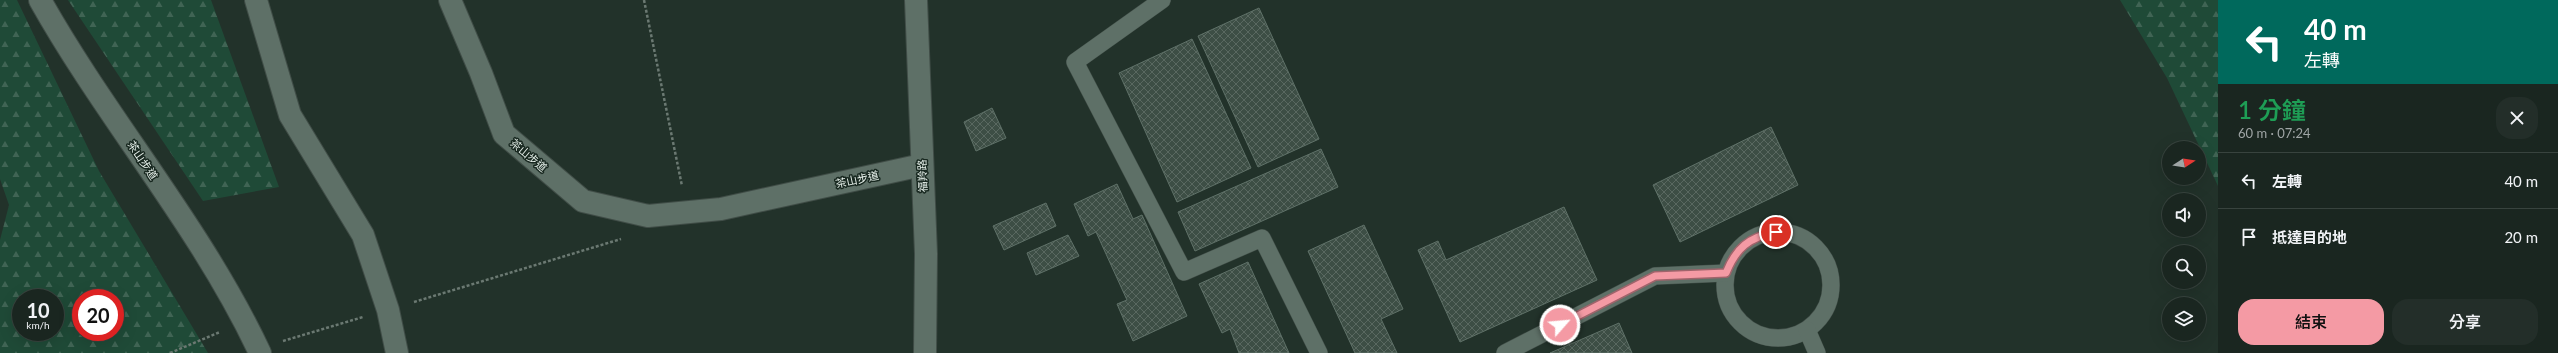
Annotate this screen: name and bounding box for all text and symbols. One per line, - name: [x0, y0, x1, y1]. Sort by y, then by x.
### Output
- text: 40 m: [2304, 12, 2367, 46]
- icon: left: [2238, 16, 2290, 68]
- text: 左轉: [2304, 49, 2340, 71]
- text: 1 分鐘: [2238, 95, 2306, 124]
- button: close: [2496, 97, 2538, 139]
- text: 60 m · 07:24: [2238, 125, 2311, 141]
- street label: 茶山步道: [508, 136, 550, 174]
- street label: 茶山步道: [125, 138, 161, 182]
- north arrow: [2162, 141, 2206, 185]
- map controls: [2162, 141, 2206, 341]
- street label: 福羚路: [915, 159, 929, 193]
- street label: 茶山步道: [834, 168, 880, 190]
- icon: left: [2238, 170, 2260, 192]
- text: 左轉: [2272, 172, 2302, 190]
- text: 40 m: [2504, 172, 2538, 190]
- button: sound: [2162, 193, 2206, 237]
- pin: [1759, 215, 1793, 249]
- icon: arrive: [1765, 221, 1787, 243]
- icon: arrive: [2238, 226, 2260, 248]
- text: 抵達目的地: [2272, 228, 2347, 246]
- text: 20 m: [2504, 228, 2538, 246]
- button: search: [2162, 245, 2206, 289]
- speed limit sign: 20: [72, 289, 124, 341]
- button: layers: [2162, 297, 2206, 341]
- text: 10: [26, 298, 50, 322]
- button: 結束: [2238, 299, 2384, 345]
- button: 分享: [2392, 299, 2538, 345]
- position arrow: [1539, 304, 1581, 346]
- text: km/h: [26, 319, 50, 331]

